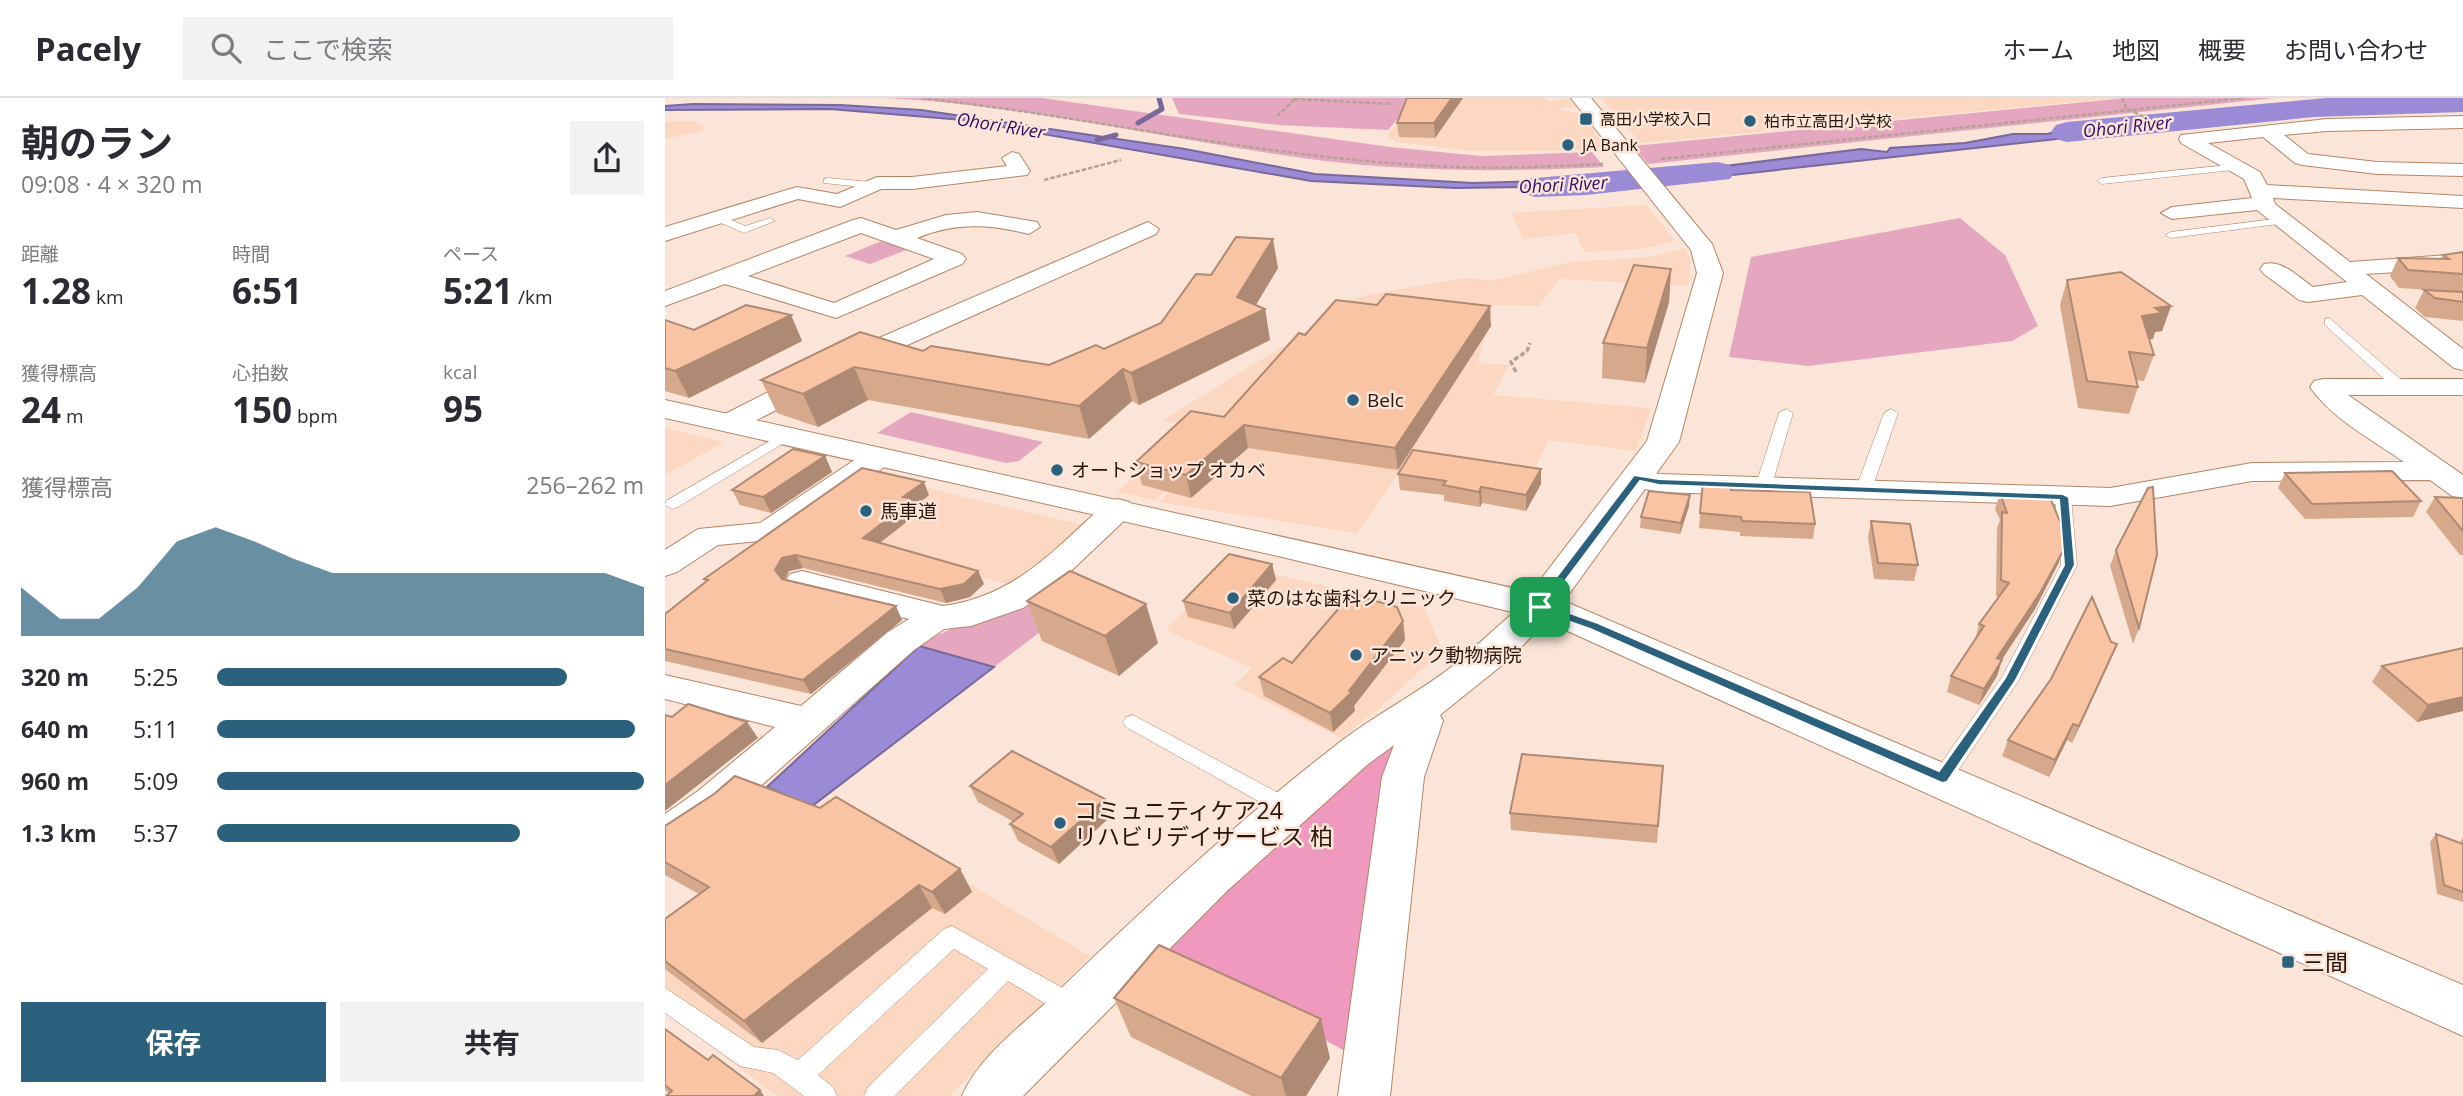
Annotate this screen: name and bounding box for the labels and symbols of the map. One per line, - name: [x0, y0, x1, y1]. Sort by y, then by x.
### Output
- water label: Ohori River: [955, 106, 1048, 144]
- place label: 高田小学校入口: [1600, 108, 1712, 130]
- water label: Ohori River: [2081, 109, 2173, 143]
- place label: 柏市立高田小学校: [1764, 110, 1892, 132]
- marker: 高田小学校入口: [1578, 111, 1594, 127]
- marker: 柏市立高田小学校: [1742, 113, 1758, 129]
- place label: JA Bank: [1580, 134, 1639, 156]
- marker: JA Bank: [1560, 137, 1576, 153]
- water label: Ohori River: [1518, 170, 1609, 198]
- place label: Belc: [1367, 387, 1404, 413]
- marker: Belc: [1345, 392, 1361, 408]
- place label: オートショップ オカベ: [1071, 457, 1266, 483]
- marker: オートショップ オカベ: [1049, 462, 1065, 478]
- place label: 馬車道: [880, 498, 937, 524]
- marker: 馬車道: [858, 503, 874, 519]
- pin: [1510, 577, 1570, 637]
- place label: 菜のはな歯科クリニック: [1247, 585, 1456, 611]
- marker: 菜のはな歯科クリニック: [1225, 590, 1241, 606]
- place label: アニック動物病院: [1370, 642, 1522, 668]
- marker: アニック動物病院: [1348, 647, 1364, 663]
- place label: コミュニティケア24 リハビリデイサービス 柏: [1074, 794, 1333, 852]
- marker: コミュニティケア24 リハビリデイサービス 柏: [1052, 815, 1068, 831]
- place label: 三間: [2302, 946, 2348, 978]
- marker: 三間: [2280, 954, 2296, 970]

